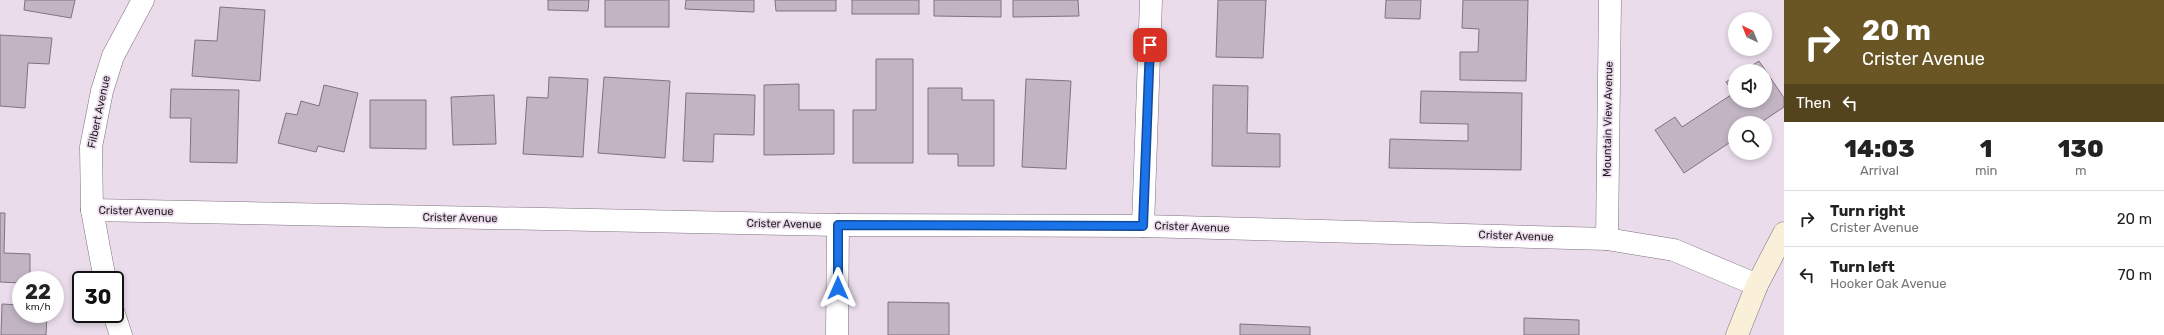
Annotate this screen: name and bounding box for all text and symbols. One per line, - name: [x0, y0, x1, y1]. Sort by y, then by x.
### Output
- north arrow: [1728, 12, 1772, 56]
- map controls: [1728, 12, 1772, 160]
- text: 20 m: [1862, 14, 1931, 47]
- icon: right: [1796, 16, 1848, 68]
- pin: [1133, 28, 1167, 62]
- icon: arrive: [1139, 34, 1161, 56]
- text: Crister Avenue: [1862, 48, 1985, 70]
- street label: Mountain View Avenue: [1600, 61, 1616, 177]
- button: sound: [1728, 64, 1772, 108]
- street label: Filbert Avenue: [85, 75, 113, 149]
- icon: left: [1839, 92, 1861, 114]
- text: Then: [1796, 94, 1831, 112]
- button: search: [1728, 116, 1772, 160]
- text: 14:03: [1844, 135, 1915, 163]
- text: 1: [1980, 135, 1993, 163]
- text: 130: [2058, 135, 2104, 163]
- text: Arrival: [1860, 163, 1899, 178]
- text: min: [1975, 163, 1997, 178]
- text: m: [2075, 163, 2087, 178]
- text: Turn right: [1830, 202, 1905, 220]
- street label: Crister Avenue: [98, 204, 174, 218]
- icon: right: [1796, 208, 1818, 230]
- text: 20 m: [2117, 210, 2152, 228]
- street label: Crister Avenue: [422, 211, 498, 225]
- street label: Crister Avenue: [746, 217, 822, 231]
- street label: Crister Avenue: [1154, 219, 1230, 235]
- text: Crister Avenue: [1830, 220, 1919, 235]
- street label: Crister Avenue: [1478, 228, 1554, 244]
- text: Turn left: [1830, 258, 1895, 276]
- icon: left: [1796, 264, 1818, 286]
- text: 70 m: [2118, 266, 2152, 284]
- position arrow: [817, 267, 859, 309]
- speed limit sign: 30: [72, 271, 124, 323]
- text: Hooker Oak Avenue: [1830, 276, 1947, 291]
- text: 22: [25, 280, 51, 304]
- text: km/h: [26, 301, 50, 313]

